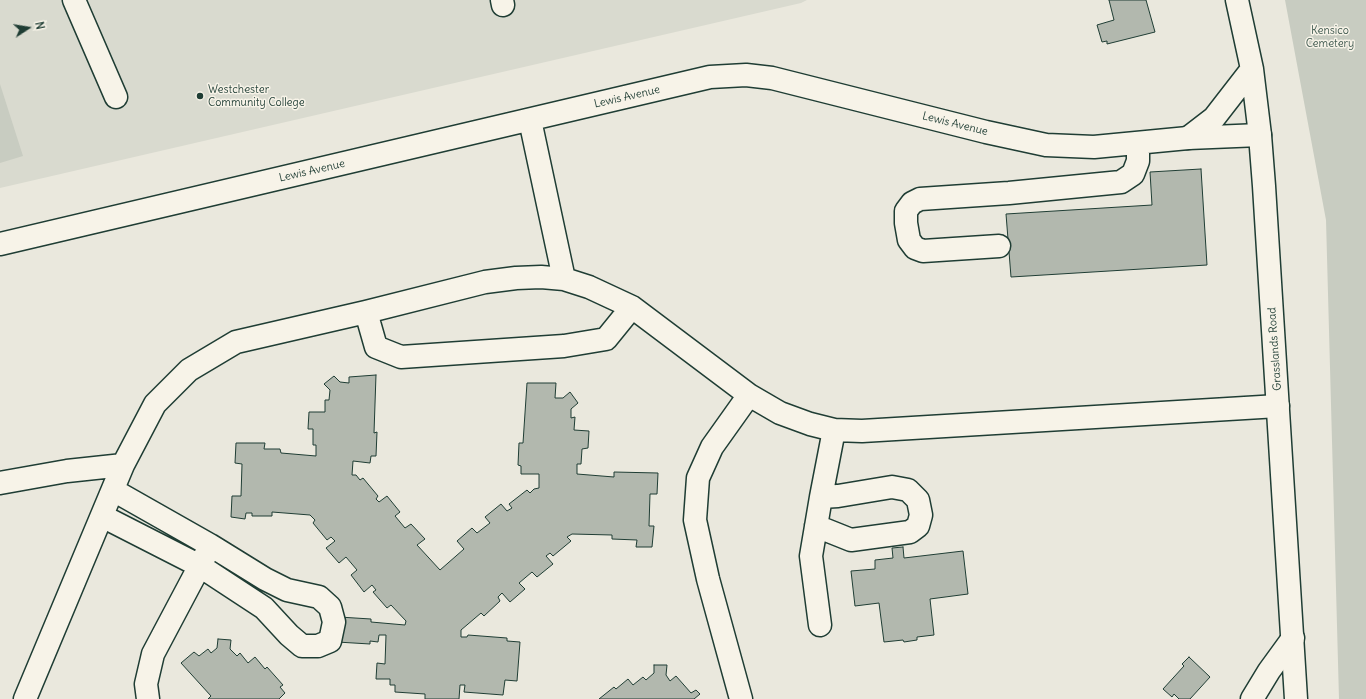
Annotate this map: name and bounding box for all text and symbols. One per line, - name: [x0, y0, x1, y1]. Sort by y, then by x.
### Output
- north arrow: [8, 8, 48, 48]
- text: N: [32, 20, 47, 31]
- park label: Kensico Cemetery: [1306, 24, 1354, 50]
- place label: Westchester Community College: [208, 83, 305, 109]
- street label: Lewis Avenue: [593, 83, 661, 111]
- marker: Westchester Community College: [195, 91, 205, 101]
- street label: Lewis Avenue: [921, 109, 989, 139]
- street label: Lewis Avenue: [278, 157, 346, 185]
- street label: Grasslands Road: [1266, 307, 1284, 391]

